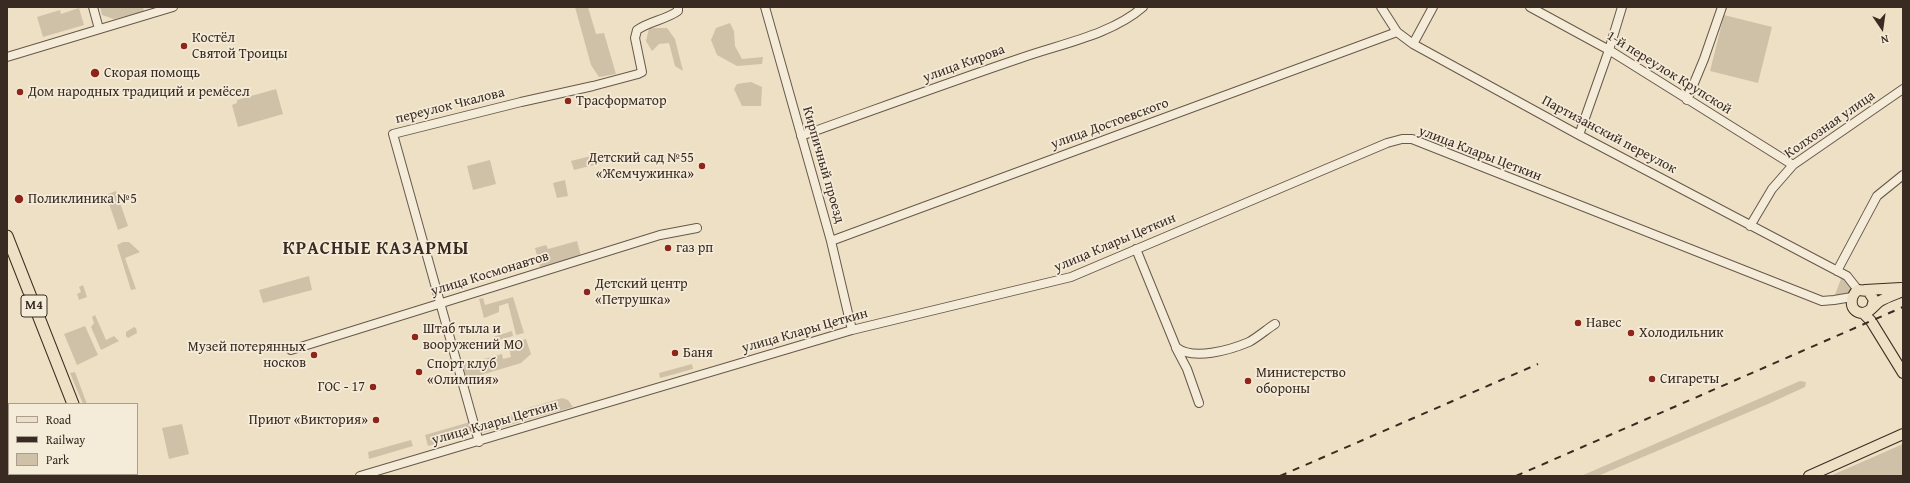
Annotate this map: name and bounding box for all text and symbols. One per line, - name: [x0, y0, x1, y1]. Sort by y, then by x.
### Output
- north arrow: [1862, 8, 1902, 48]
- street label: 1-й переулок Крупской: [1603, 28, 1735, 118]
- place label: Костёл Святой Троицы: [192, 30, 287, 62]
- text: N: [1879, 31, 1890, 48]
- marker: Костёл Святой Троицы: [179, 41, 189, 51]
- street label: улица Кирова: [921, 41, 1007, 87]
- place label: Скорая помощь: [104, 65, 200, 81]
- marker: Скорая помощь: [89, 67, 101, 79]
- place label: Дом народных традиций и ремёсел: [28, 84, 250, 100]
- street label: переулок Чкалова: [394, 84, 506, 128]
- marker: Дом народных традиций и ремёсел: [15, 87, 25, 97]
- street label: Колхозная улица: [1782, 88, 1878, 162]
- street label: Партизанский переулок: [1539, 92, 1679, 178]
- place label: Трасформатор: [576, 93, 666, 109]
- street label: улица Достоевского: [1049, 95, 1171, 153]
- marker: Трасформатор: [563, 96, 573, 106]
- street label: Кирпичный проезд: [798, 105, 848, 225]
- street label: улица Клары Цеткин: [1416, 123, 1544, 185]
- place label: Детский сад №55 «Жемчужинка»: [588, 150, 694, 182]
- marker: Детский сад №55 «Жемчужинка»: [697, 161, 707, 171]
- place label: Поликлиника №5: [28, 191, 137, 207]
- marker: Поликлиника №5: [13, 193, 25, 205]
- street label: улица Клары Цеткин: [1052, 210, 1178, 276]
- district label: КРАСНЫЕ КАЗАРМЫ: [283, 238, 469, 260]
- place label: газ рп: [676, 240, 713, 256]
- marker: газ рп: [663, 243, 673, 253]
- street label: улица Космонавтов: [429, 248, 551, 300]
- place label: Детский центр «Петрушка»: [595, 276, 688, 308]
- marker: Детский центр «Петрушка»: [582, 287, 592, 297]
- road number: M4: [21, 295, 47, 317]
- street label: улица Клары Цеткин: [740, 305, 870, 357]
- place label: Навес: [1586, 315, 1622, 331]
- marker: Навес: [1573, 318, 1583, 328]
- place label: Штаб тыла и вооружений МО: [423, 321, 523, 354]
- place label: Холодильник: [1639, 325, 1724, 341]
- marker: Холодильник: [1626, 328, 1636, 338]
- marker: Штаб тыла и вооружений МО: [410, 332, 420, 342]
- place label: Музей потерянных носков: [188, 339, 306, 372]
- place label: Баня: [683, 345, 713, 361]
- marker: Баня: [670, 348, 680, 358]
- marker: Музей потерянных носков: [309, 350, 319, 360]
- place label: Спорт клуб «Олимпия»: [427, 356, 499, 388]
- place label: Министерство обороны: [1256, 365, 1346, 398]
- marker: Спорт клуб «Олимпия»: [414, 367, 424, 377]
- place label: Сигареты: [1660, 371, 1719, 387]
- marker: Сигареты: [1647, 374, 1657, 384]
- marker: Министерство обороны: [1243, 376, 1253, 386]
- place label: ГОС - 17: [318, 379, 365, 395]
- marker: ГОС - 17: [368, 382, 378, 392]
- street label: улица Клары Цеткин: [430, 397, 560, 449]
- legend: [8, 403, 138, 475]
- text: Road: [46, 411, 71, 428]
- place label: Приют «Виктория»: [249, 412, 368, 428]
- marker: Приют «Виктория»: [371, 415, 381, 425]
- text: Railway: [46, 431, 85, 448]
- text: Park: [46, 451, 69, 468]

